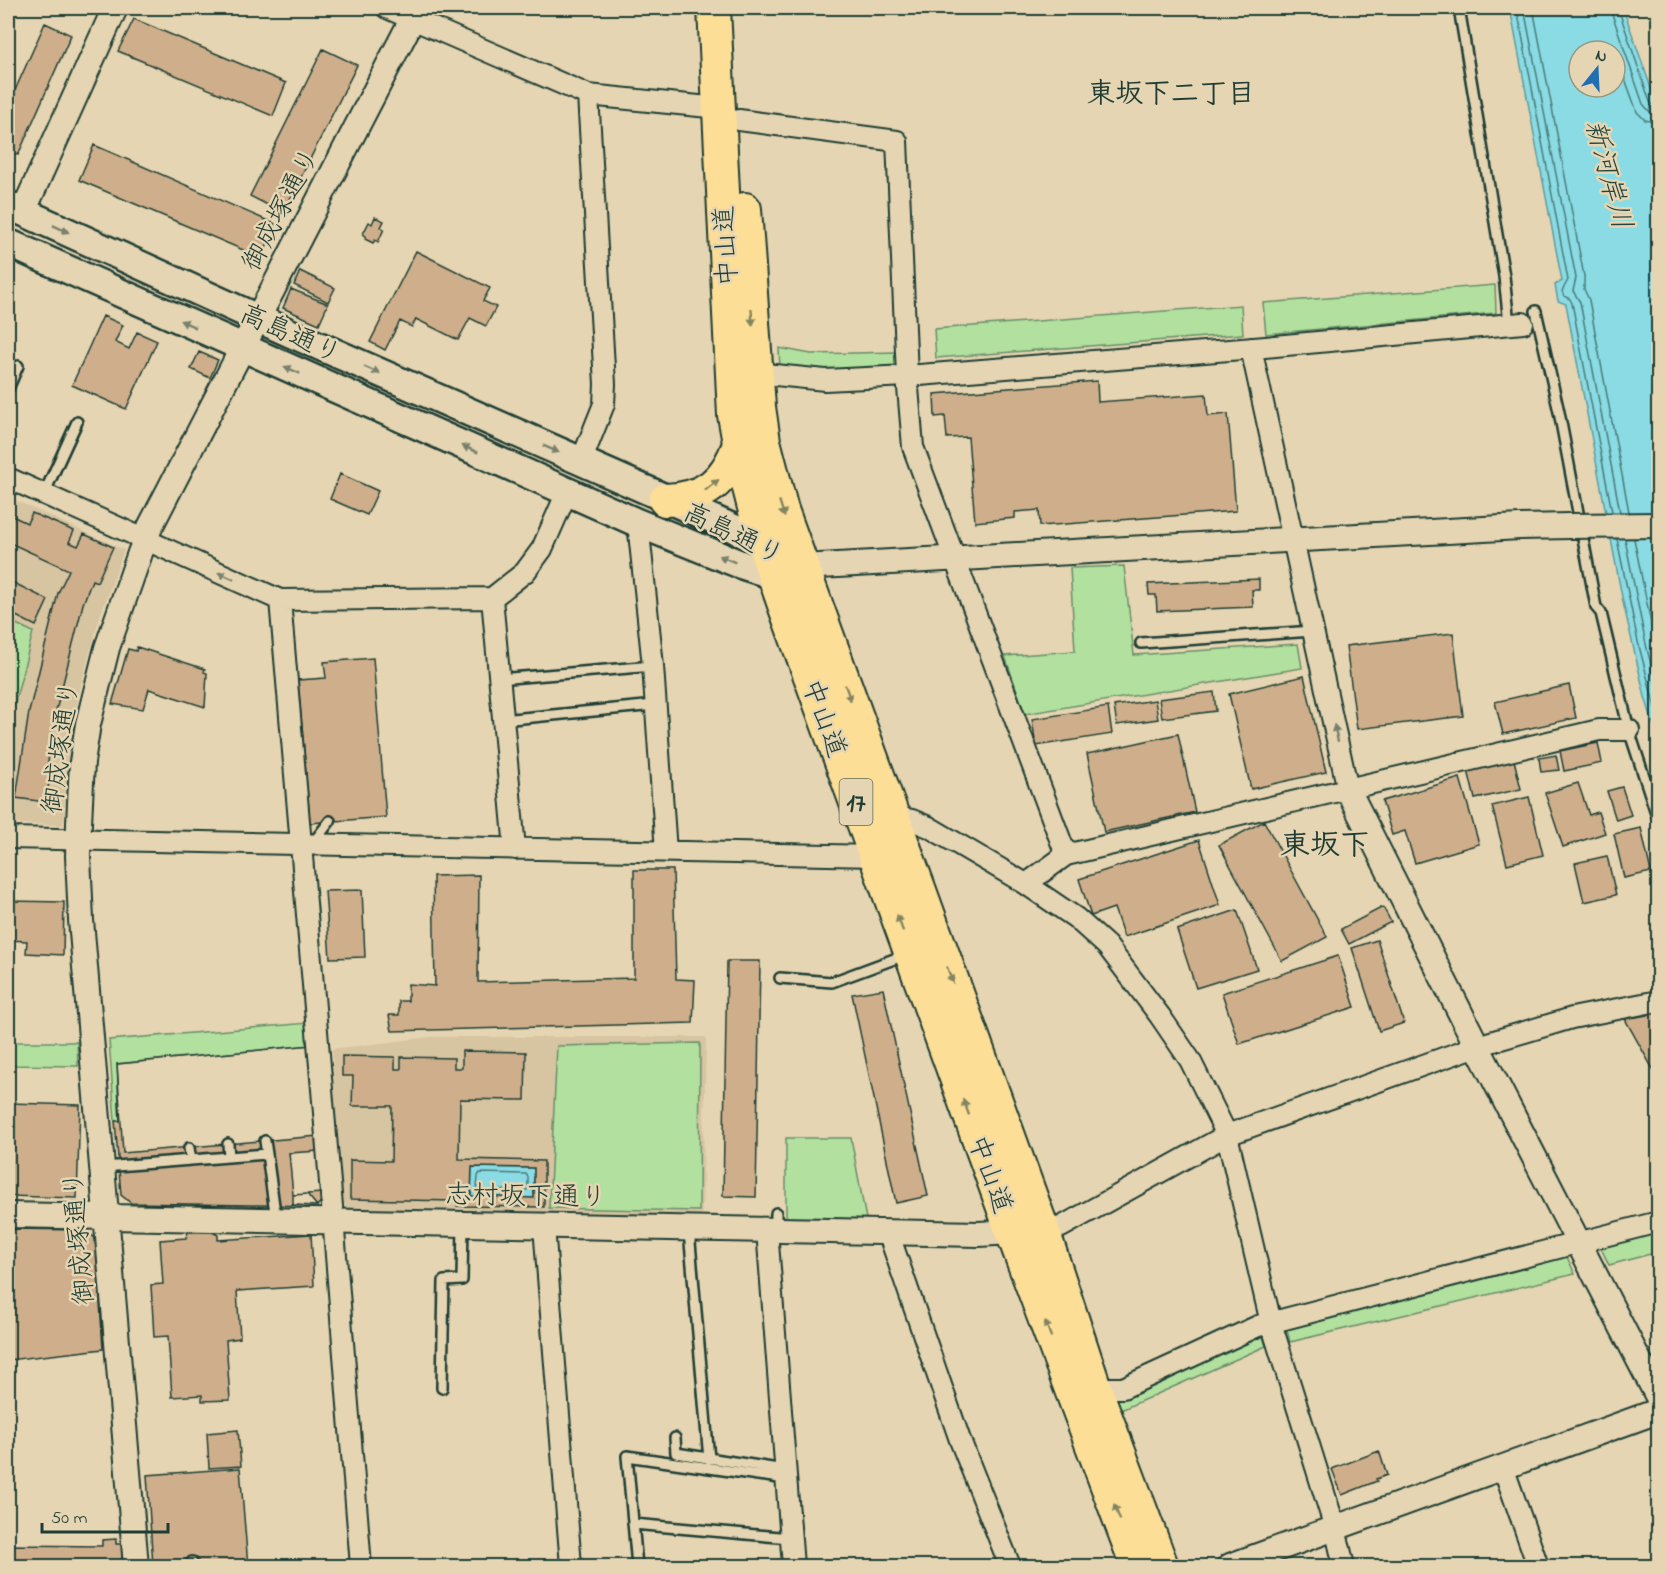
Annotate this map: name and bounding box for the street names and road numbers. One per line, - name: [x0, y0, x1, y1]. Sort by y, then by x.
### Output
- street label: 御成塚通り: [233, 141, 331, 279]
- street label: 中山道: [706, 204, 749, 287]
- street label: 高島通り: [233, 296, 347, 375]
- street label: 高島通り: [676, 494, 790, 576]
- street label: 中山道: [790, 674, 855, 764]
- street label: 御成塚通り: [34, 678, 91, 817]
- road number: 17: [840, 779, 872, 825]
- street label: 中山道: [956, 1130, 1021, 1220]
- street label: 御成塚通り: [55, 1169, 106, 1307]
- street label: 志村坂下通り: [445, 1177, 607, 1218]

